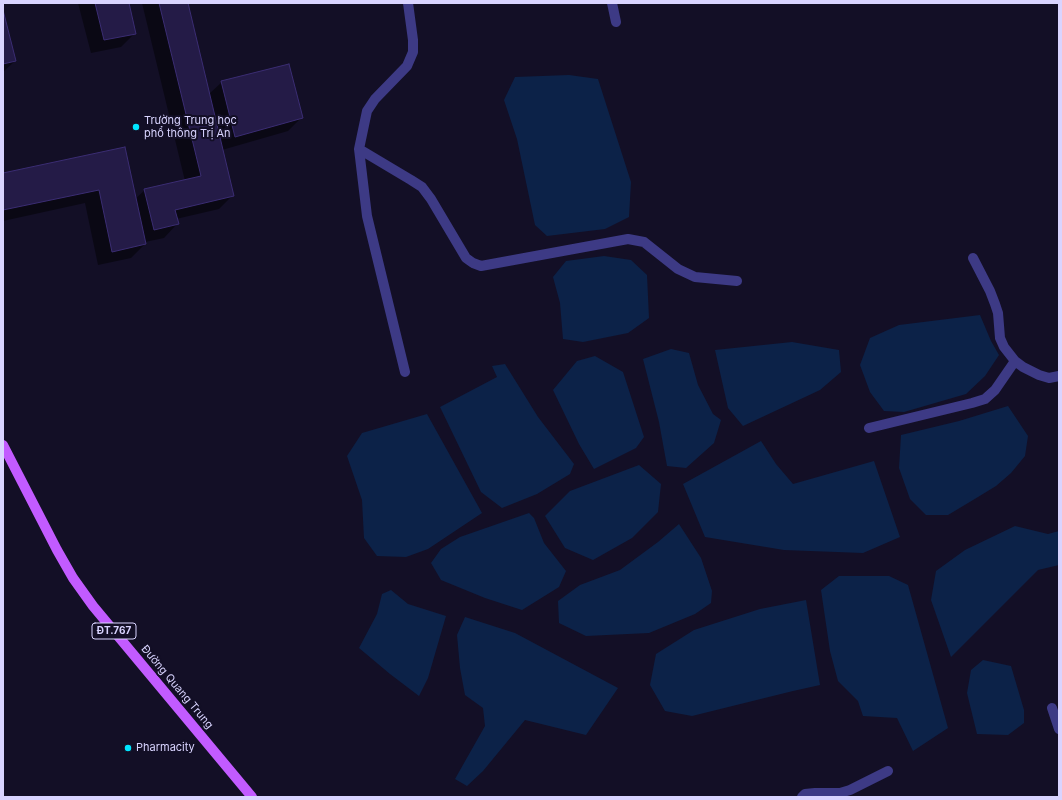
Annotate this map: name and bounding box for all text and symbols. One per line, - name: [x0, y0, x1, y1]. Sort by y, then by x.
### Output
- place label: Trường Trung học phổ thông Trị An: [144, 114, 237, 140]
- marker: Trường Trung học phổ thông Trị An: [131, 122, 141, 132]
- road number: ĐT.767: [92, 623, 136, 639]
- street label: Đường Quang Trung: [138, 643, 216, 731]
- place label: Pharmacity: [136, 741, 195, 755]
- marker: Pharmacity: [123, 743, 133, 753]

